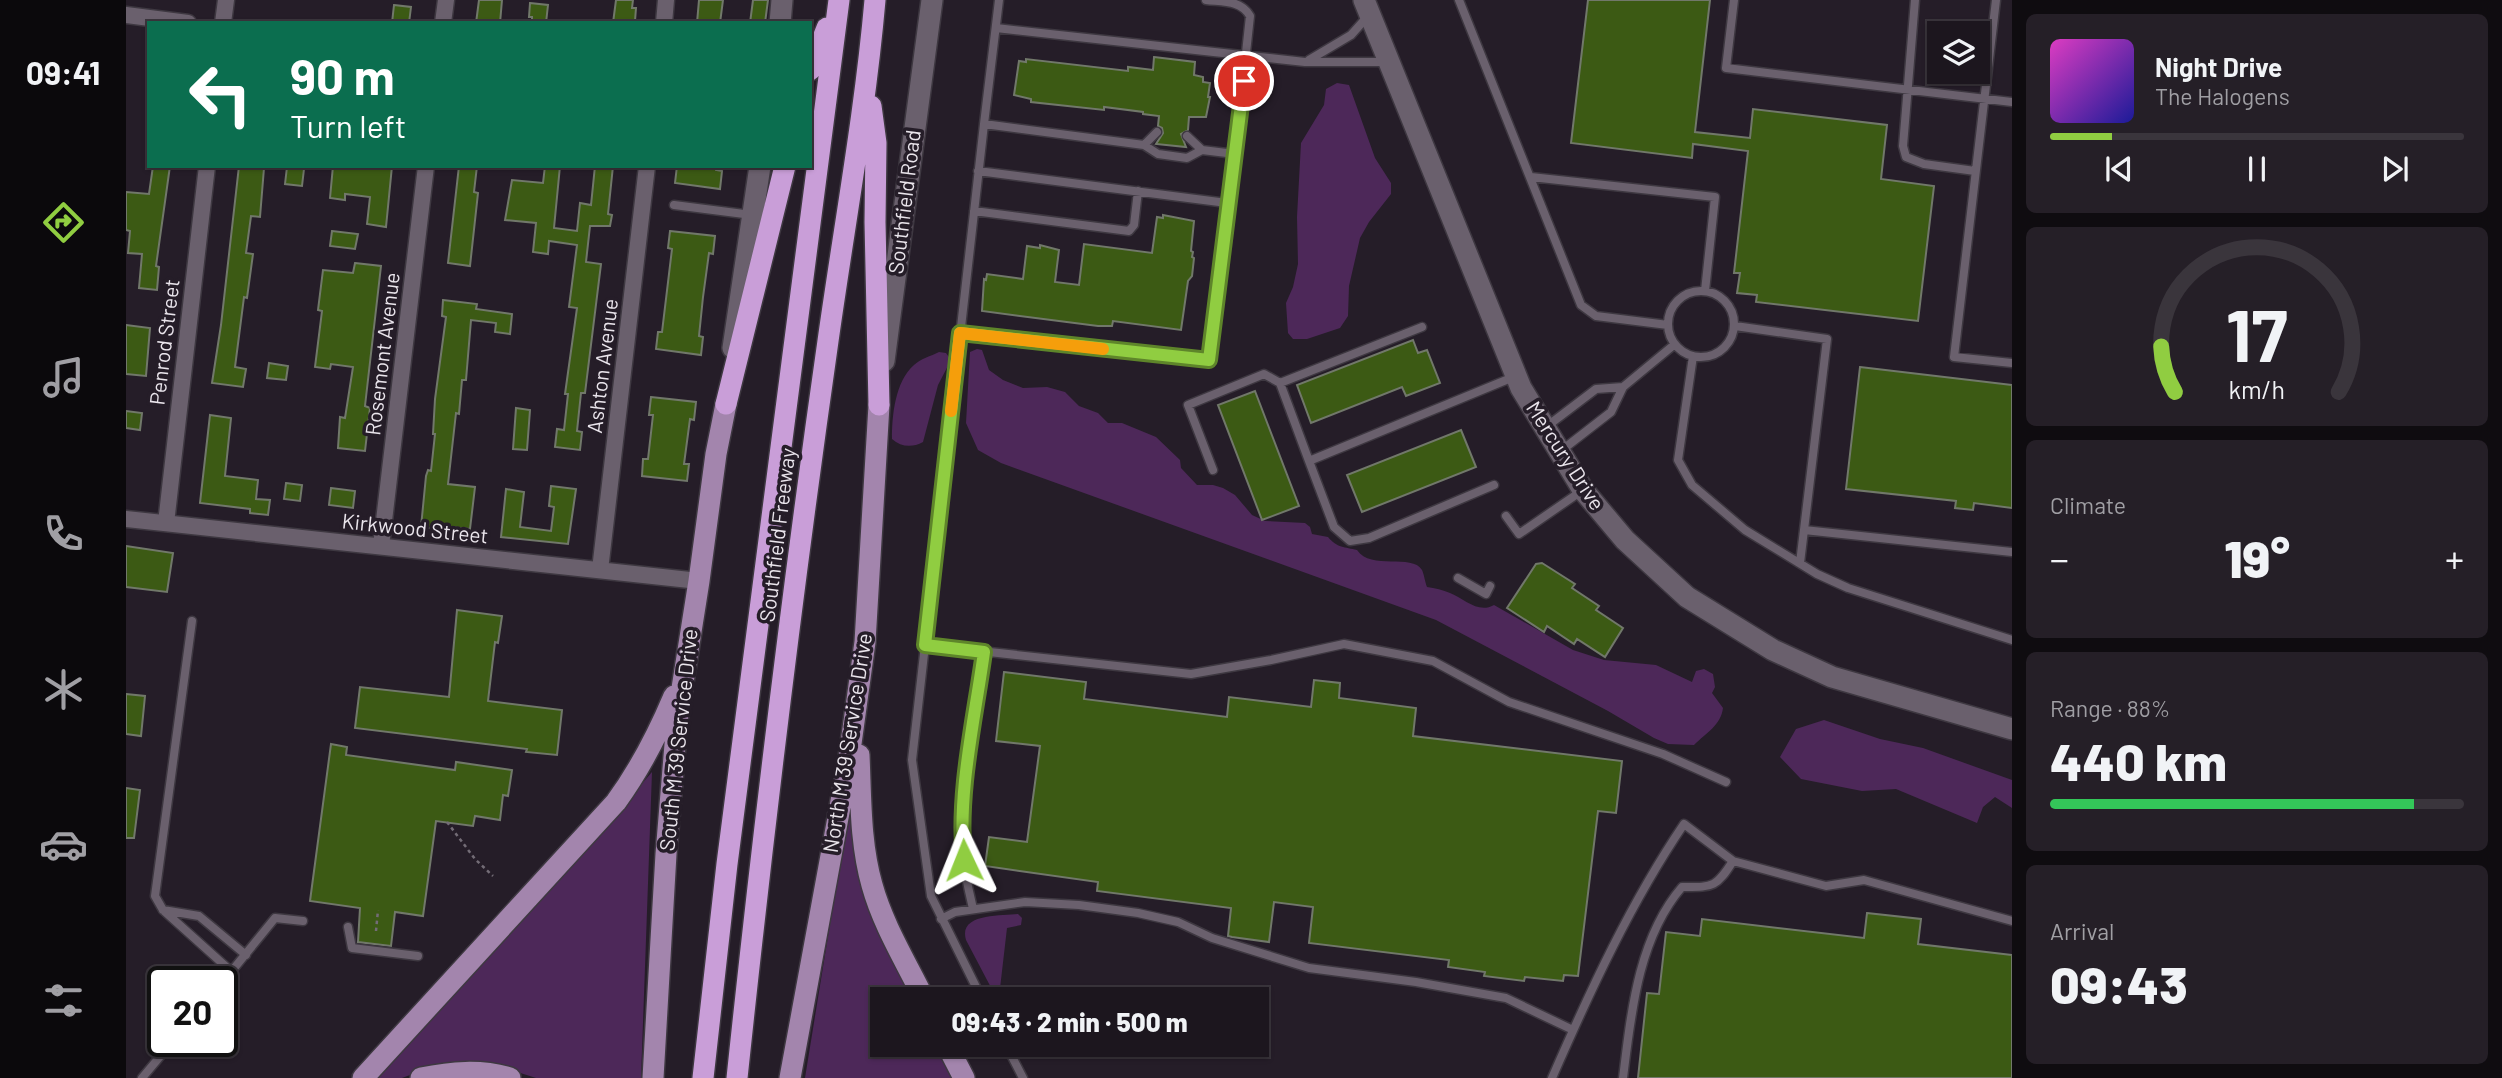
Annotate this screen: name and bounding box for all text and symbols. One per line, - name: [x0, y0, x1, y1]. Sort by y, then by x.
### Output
- map controls: [1927, 21, 1990, 84]
- button: layers: [1927, 21, 1990, 84]
- text: 90 m: [290, 46, 395, 105]
- icon: left: [175, 49, 266, 140]
- pin: [1214, 51, 1274, 111]
- text: Night Drive: [2155, 51, 2282, 82]
- text: 09:41: [26, 53, 100, 91]
- icon: arrive: [1225, 62, 1263, 100]
- text: The Halogens: [2155, 82, 2290, 110]
- text: Turn left: [290, 106, 407, 144]
- street label: Southfield Road: [882, 128, 925, 275]
- icon: previous: [2100, 150, 2138, 188]
- icon: pause: [2238, 150, 2276, 188]
- icon: next: [2376, 150, 2414, 188]
- icon: directions: [39, 198, 88, 247]
- street label: Rosemont Avenue: [359, 271, 404, 437]
- street label: Penrod Street: [143, 277, 184, 406]
- text: 17: [2226, 290, 2288, 378]
- street label: Ashton Avenue: [581, 297, 622, 434]
- icon: music: [39, 353, 88, 402]
- text: km/h: [2229, 374, 2285, 404]
- street label: Mercury Drive: [1522, 396, 1611, 514]
- street label: Southfield Freeway: [753, 446, 800, 623]
- text: Climate: [2050, 491, 2126, 519]
- street label: Kirkwood Street: [341, 507, 490, 548]
- icon: phone: [39, 509, 88, 558]
- text: 19°: [2224, 526, 2290, 588]
- text: −: [2050, 535, 2069, 581]
- text: +: [2445, 535, 2464, 581]
- street label: South M 39 Service Drive: [653, 627, 702, 852]
- street label: North M 39 Service Drive: [817, 631, 876, 854]
- icon: climate: [39, 665, 88, 714]
- text: Range · 88%: [2050, 694, 2170, 722]
- text: 440 km: [2050, 729, 2227, 791]
- icon: car: [39, 820, 88, 869]
- position arrow: [927, 823, 1001, 897]
- text: Arrival: [2050, 917, 2114, 945]
- text: 09:43: [2050, 952, 2188, 1014]
- speed limit sign: 20: [147, 966, 238, 1057]
- icon: filters: [39, 976, 88, 1025]
- text: 09:43 · 2 min · 500 m: [951, 1006, 1188, 1037]

